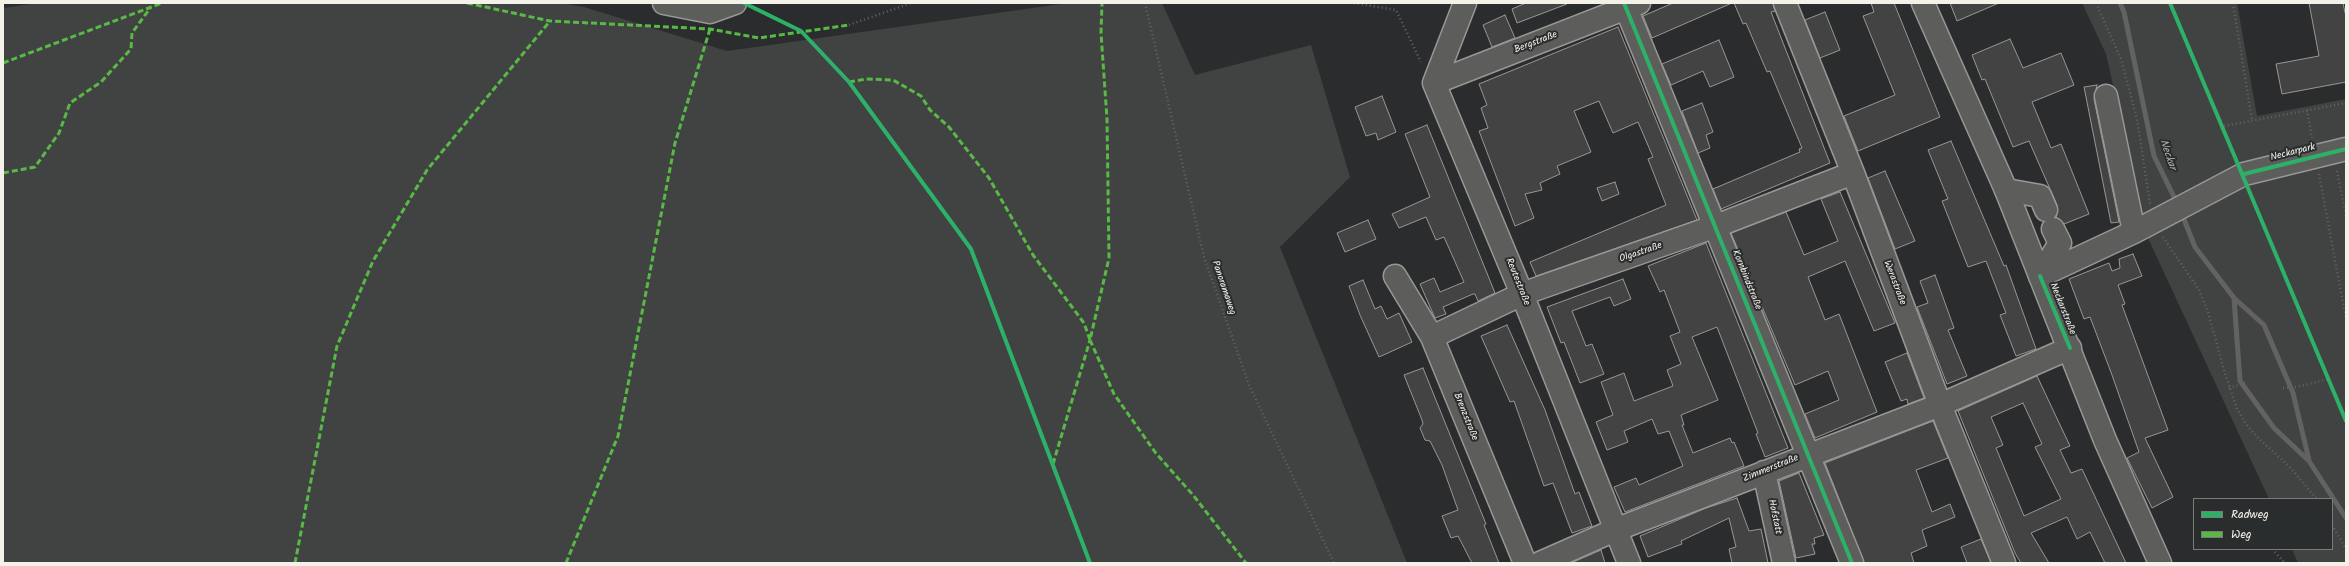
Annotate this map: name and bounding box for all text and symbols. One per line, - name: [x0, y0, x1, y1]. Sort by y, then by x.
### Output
- street label: Bergstraße: [1513, 29, 1559, 57]
- water label: Neckar: [2156, 138, 2178, 172]
- street label: Neckarpark: [2269, 142, 2317, 164]
- street label: Olgastraße: [1618, 240, 1664, 266]
- street label: Kornbindstraße: [1729, 248, 1763, 312]
- street label: Reutestraße: [1502, 257, 1532, 307]
- street label: Panoramaweg: [1208, 259, 1238, 317]
- street label: Werastraße: [1880, 259, 1908, 307]
- street label: Neckarstraße: [2046, 281, 2078, 337]
- street label: Brenzstraße: [1450, 391, 1480, 443]
- street label: Zimmerstraße: [1741, 452, 1801, 486]
- street label: Hofstatt: [1764, 498, 1784, 536]
- legend: [2193, 498, 2333, 550]
- text: Radweg: [2231, 505, 2269, 524]
- text: Weg: [2231, 525, 2251, 544]

